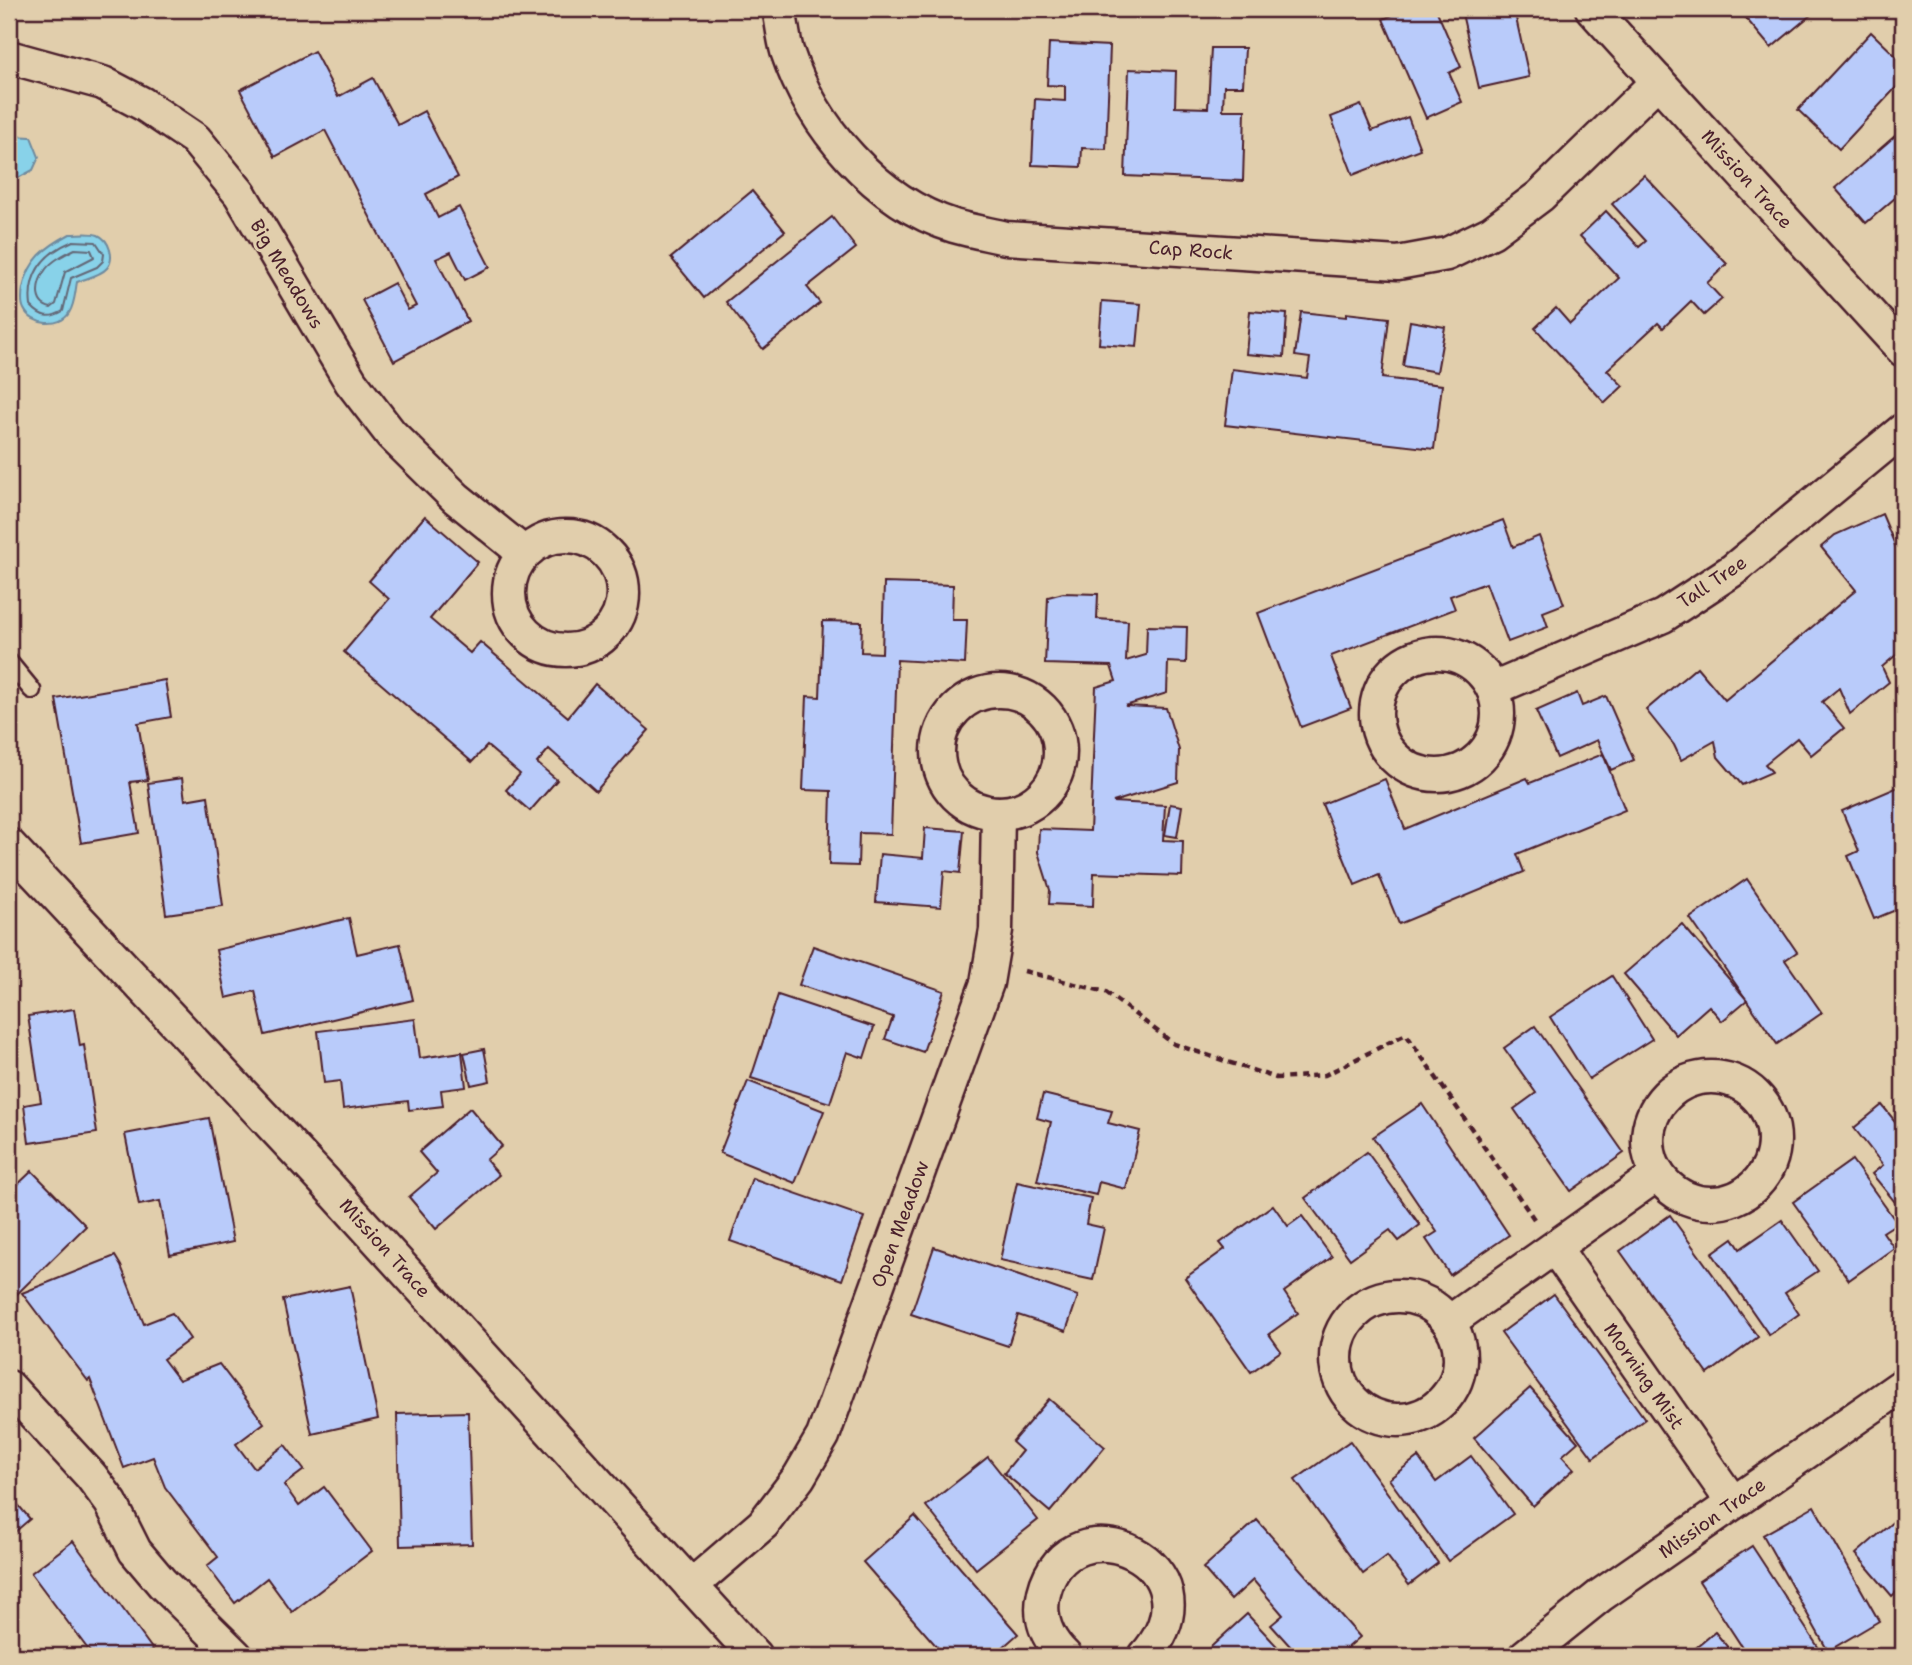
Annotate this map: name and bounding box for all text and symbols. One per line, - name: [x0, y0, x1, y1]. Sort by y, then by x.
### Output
- street label: Mission Trace: [1696, 124, 1798, 234]
- street label: Big Meadows: [244, 215, 330, 333]
- street label: Cap Rock: [1148, 235, 1234, 265]
- street label: Tall Tree: [1673, 550, 1751, 614]
- street label: Open Meadow: [865, 1157, 935, 1291]
- street label: Mission Trace: [334, 1193, 436, 1303]
- street label: Morning Mist: [1598, 1318, 1690, 1434]
- street label: Mission Trace: [1653, 1472, 1771, 1564]

